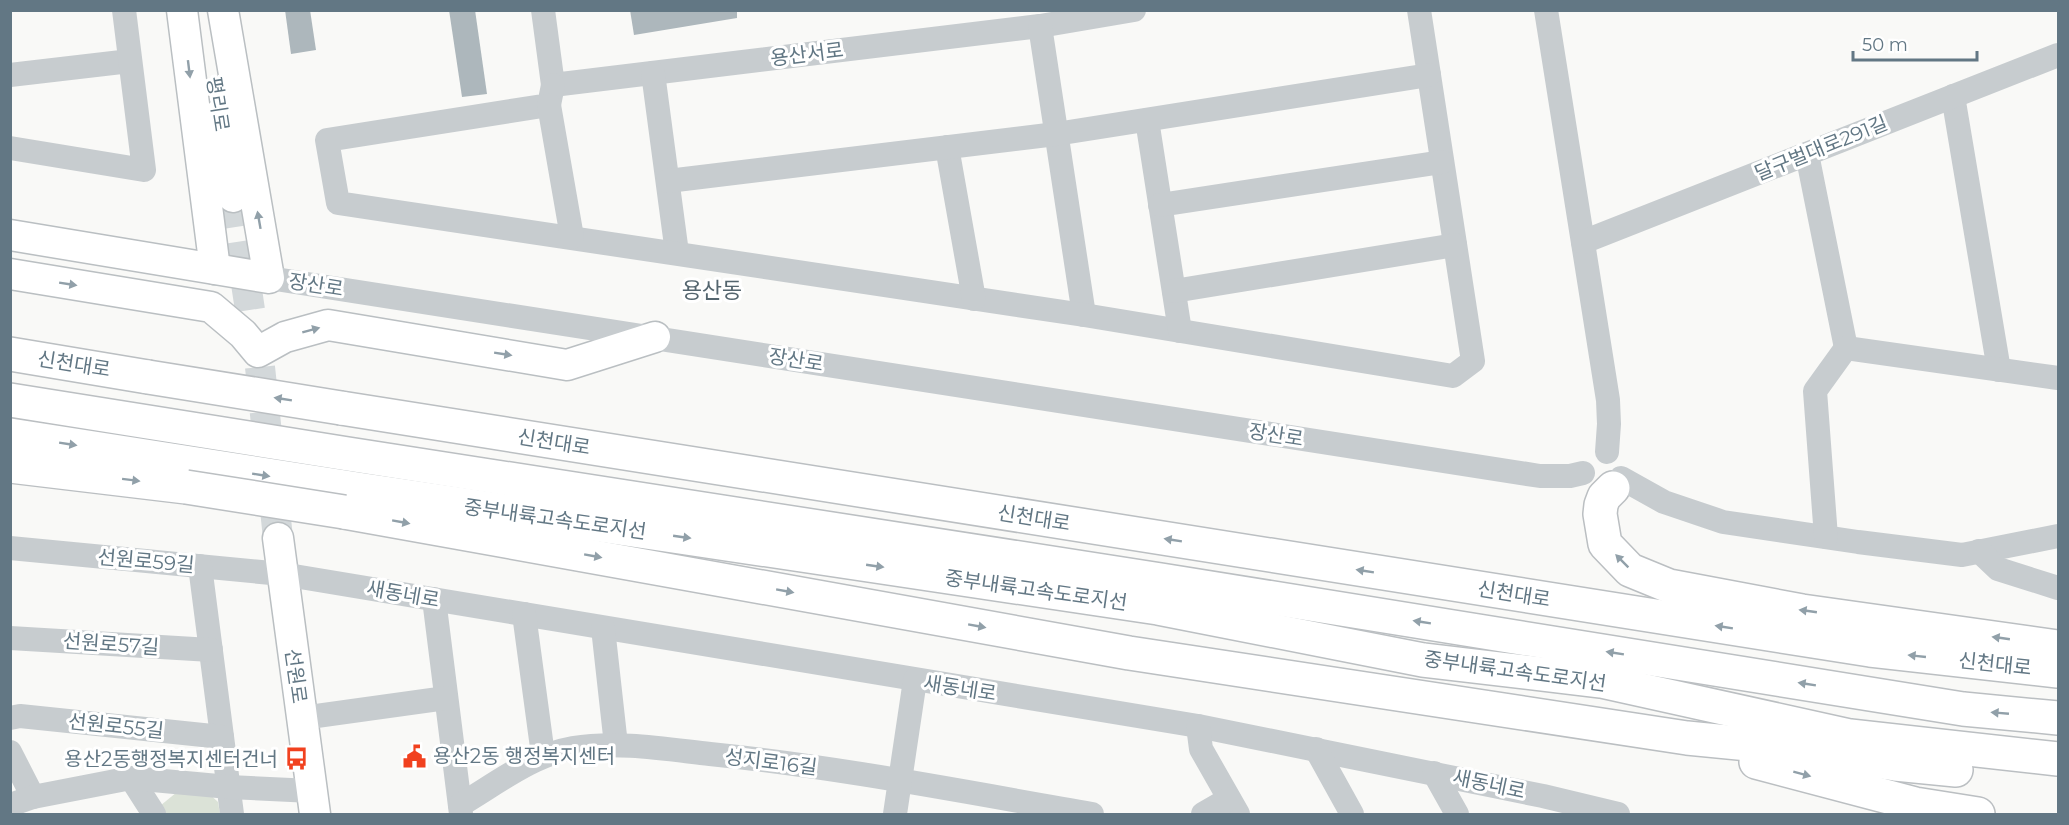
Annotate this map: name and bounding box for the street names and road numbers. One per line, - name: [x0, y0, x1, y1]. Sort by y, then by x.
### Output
- street label: 용산서로: [769, 38, 845, 70]
- street label: 평리로: [202, 75, 234, 133]
- street label: 달구벌대로291길: [1751, 110, 1891, 186]
- street label: 장산로: [287, 269, 345, 301]
- street label: 장산로: [767, 344, 825, 376]
- street label: 신천대로: [36, 346, 112, 382]
- street label: 장산로: [1247, 419, 1305, 451]
- street label: 신천대로: [516, 424, 592, 460]
- street label: 중부내륙고속도로지선: [462, 494, 648, 544]
- street label: 신천대로: [996, 500, 1072, 536]
- street label: 선원로59길: [97, 545, 195, 577]
- street label: 중부내륙고속도로지선: [943, 565, 1129, 615]
- street label: 새동네로: [365, 576, 441, 612]
- street label: 신천대로: [1476, 576, 1552, 612]
- street label: 선원로57길: [62, 629, 160, 659]
- street label: 중부내륙고속도로지선: [1422, 646, 1608, 696]
- street label: 선원로: [280, 647, 312, 705]
- street label: 신천대로: [1957, 648, 2033, 680]
- street label: 새동네로: [922, 670, 998, 706]
- street label: 선원로55길: [67, 709, 165, 743]
- street label: 성지로16길: [723, 744, 819, 780]
- street label: 새동네로: [1451, 765, 1527, 803]

